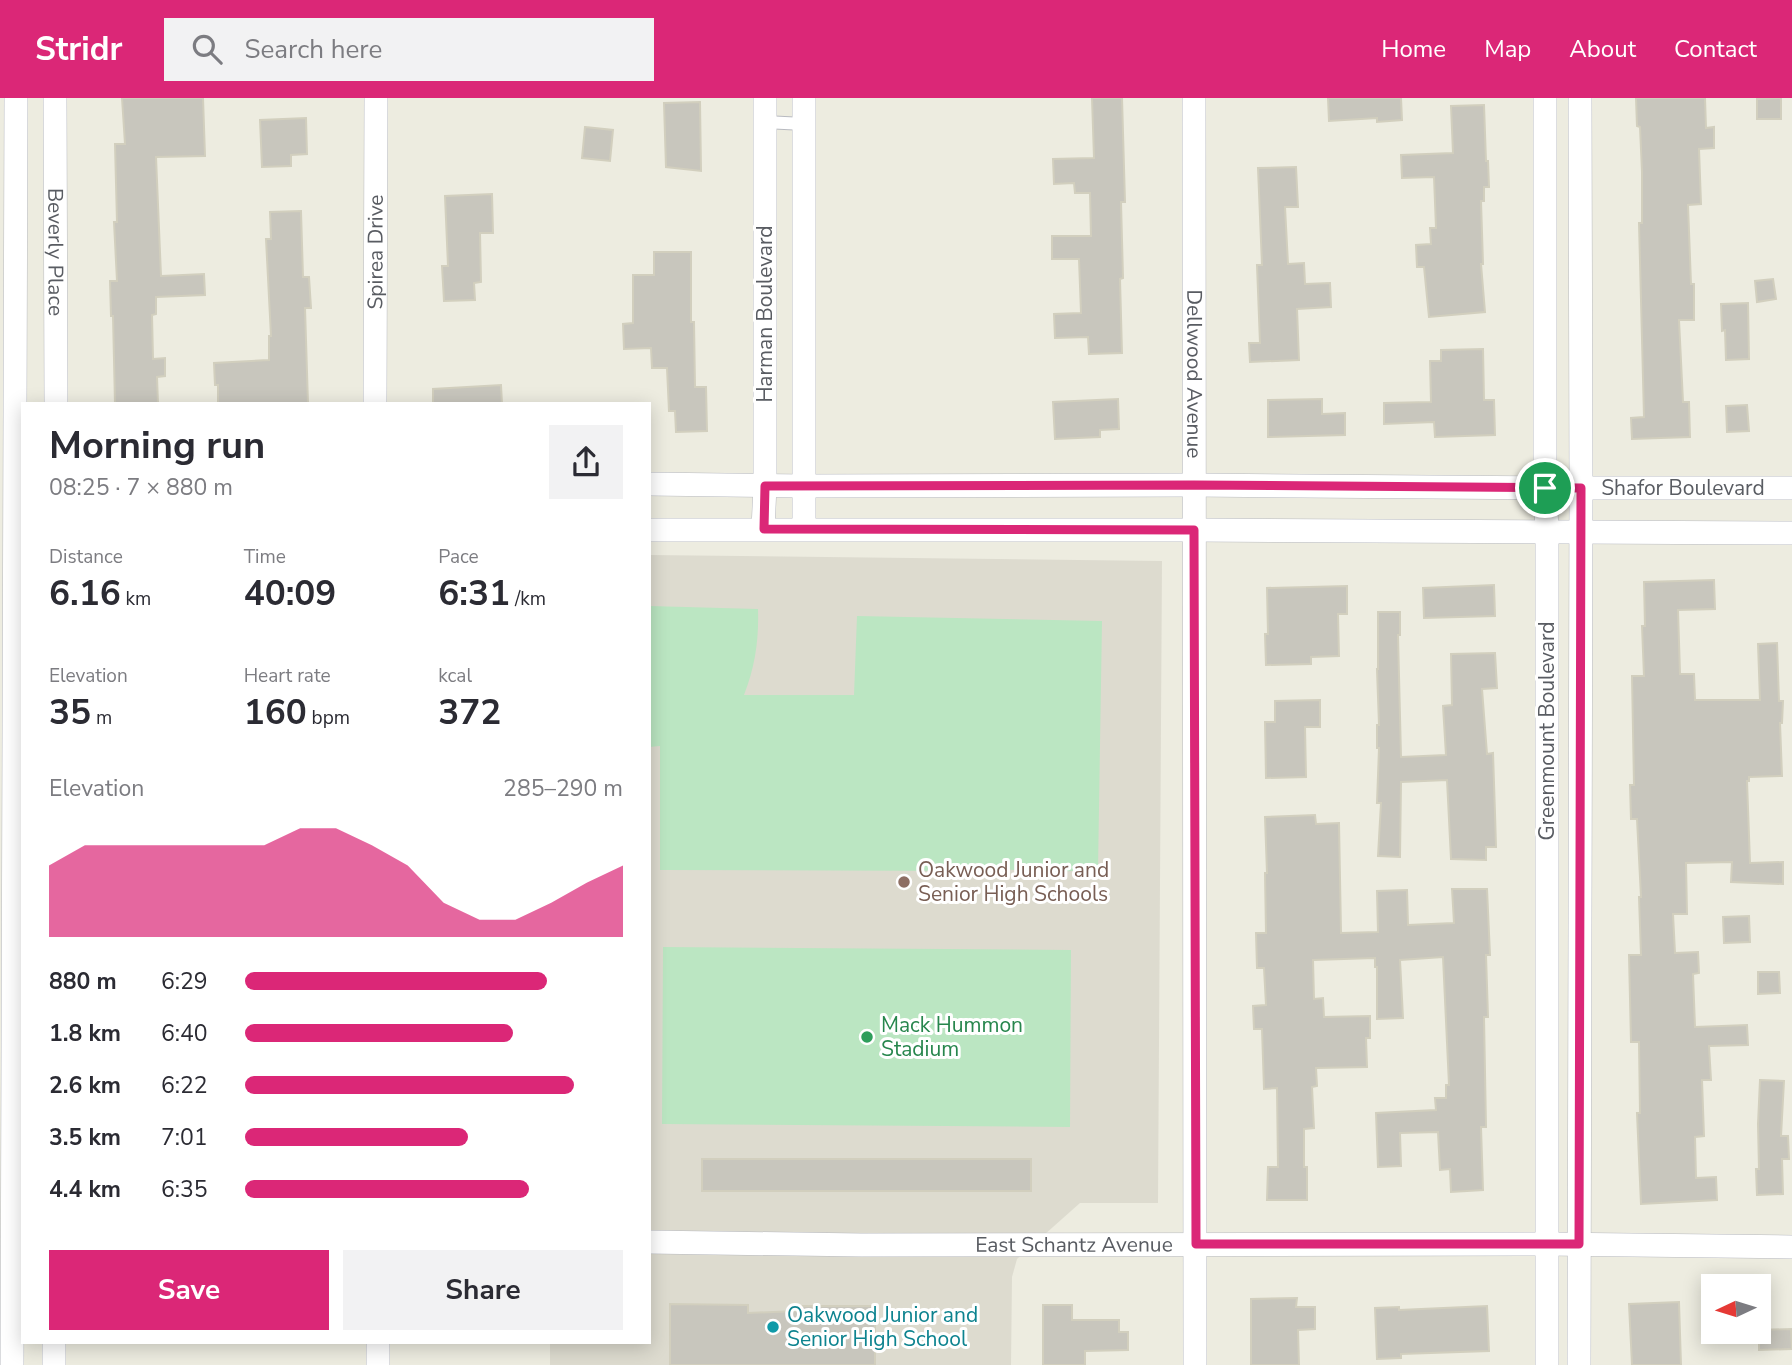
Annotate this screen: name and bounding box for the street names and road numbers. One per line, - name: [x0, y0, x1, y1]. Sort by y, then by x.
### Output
- street label: Beverly Place: [41, 188, 70, 316]
- street label: Spirea Drive: [361, 194, 390, 310]
- street label: Harman Boulevard: [751, 225, 779, 403]
- street label: Dellwood Avenue: [1180, 289, 1208, 459]
- street label: Shafor Boulevard: [1601, 474, 1765, 502]
- street label: Greenmount Boulevard: [1533, 621, 1561, 841]
- street label: East Schantz Avenue: [975, 1231, 1173, 1259]

